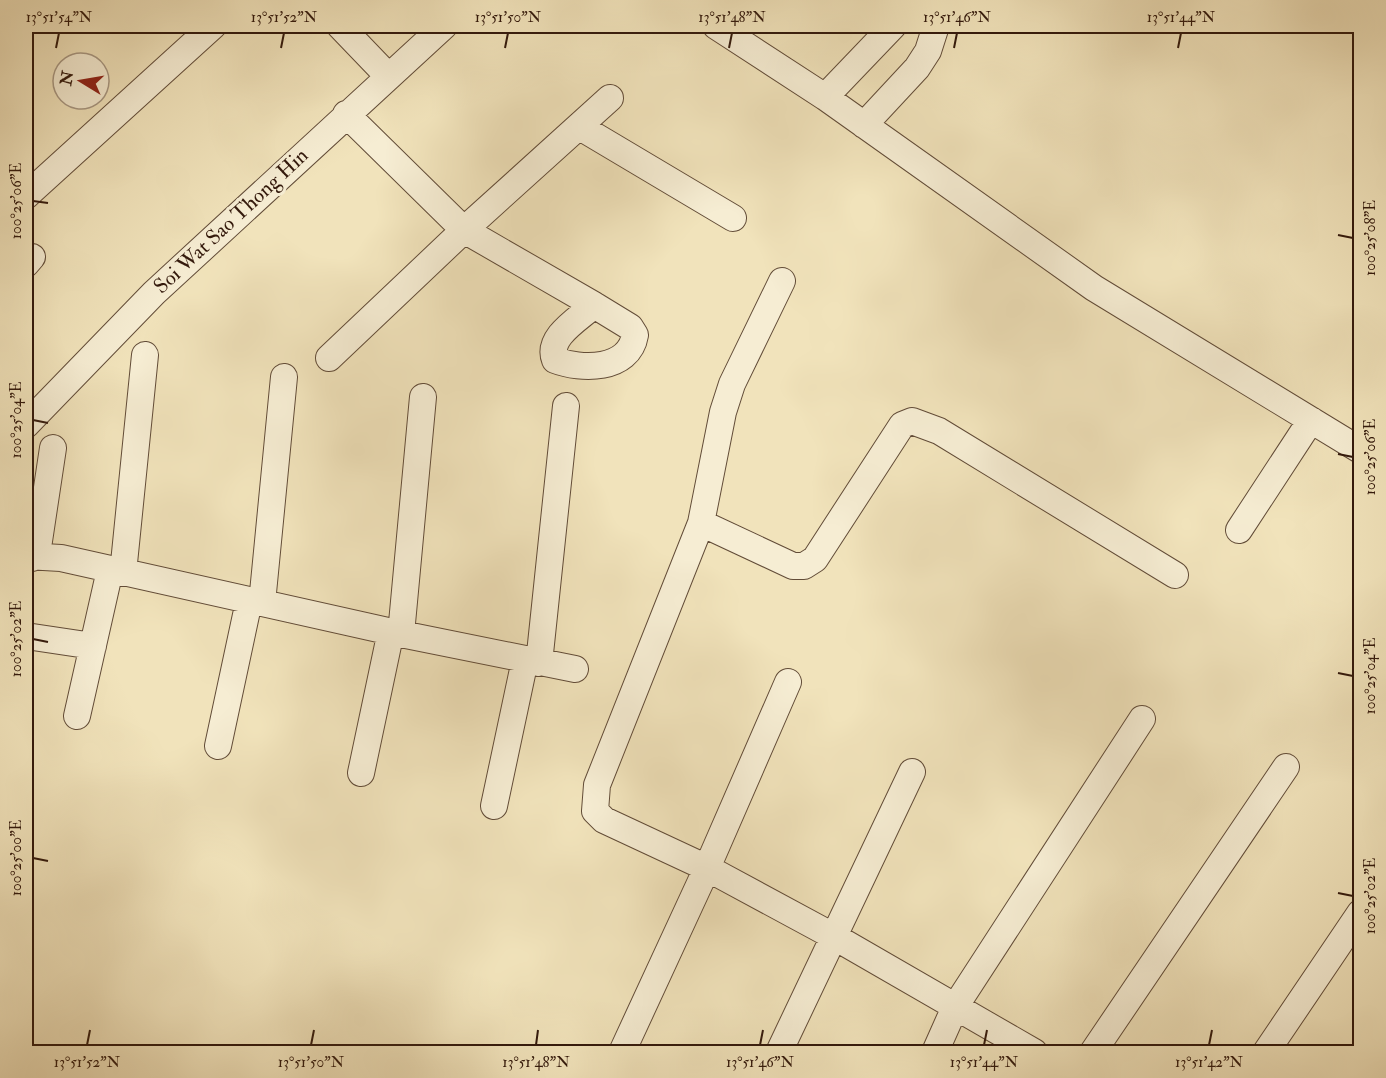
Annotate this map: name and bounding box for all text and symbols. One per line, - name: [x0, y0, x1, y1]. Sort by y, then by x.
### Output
- text: 13°51'54"N: [26, 8, 93, 27]
- text: 13°51'52"N: [251, 8, 318, 27]
- text: 13°51'50"N: [475, 8, 542, 27]
- text: 13°51'48"N: [698, 8, 766, 27]
- text: 13°51'46"N: [923, 8, 991, 27]
- text: 13°51'44"N: [1147, 8, 1216, 27]
- north arrow: [51, 51, 111, 111]
- text: N: [56, 69, 79, 88]
- street label: Soi Wat Sao Thong Hin: [148, 142, 314, 300]
- text: 100°25'06"E: [7, 163, 26, 239]
- text: 100°25'08"E: [1361, 200, 1380, 276]
- text: 100°25'04"E: [7, 381, 26, 459]
- text: 100°25'06"E: [1361, 419, 1380, 495]
- text: 100°25'02"E: [7, 601, 26, 677]
- text: 100°25'04"E: [1361, 637, 1380, 715]
- text: 100°25'00"E: [7, 819, 26, 896]
- text: 100°25'02"E: [1361, 858, 1380, 934]
- text: 13°51'52"N: [54, 1053, 121, 1072]
- text: 13°51'50"N: [278, 1053, 345, 1072]
- text: 13°51'48"N: [502, 1053, 570, 1072]
- text: 13°51'46"N: [726, 1053, 794, 1072]
- text: 13°51'44"N: [950, 1053, 1019, 1072]
- text: 13°51'42"N: [1175, 1053, 1243, 1072]

